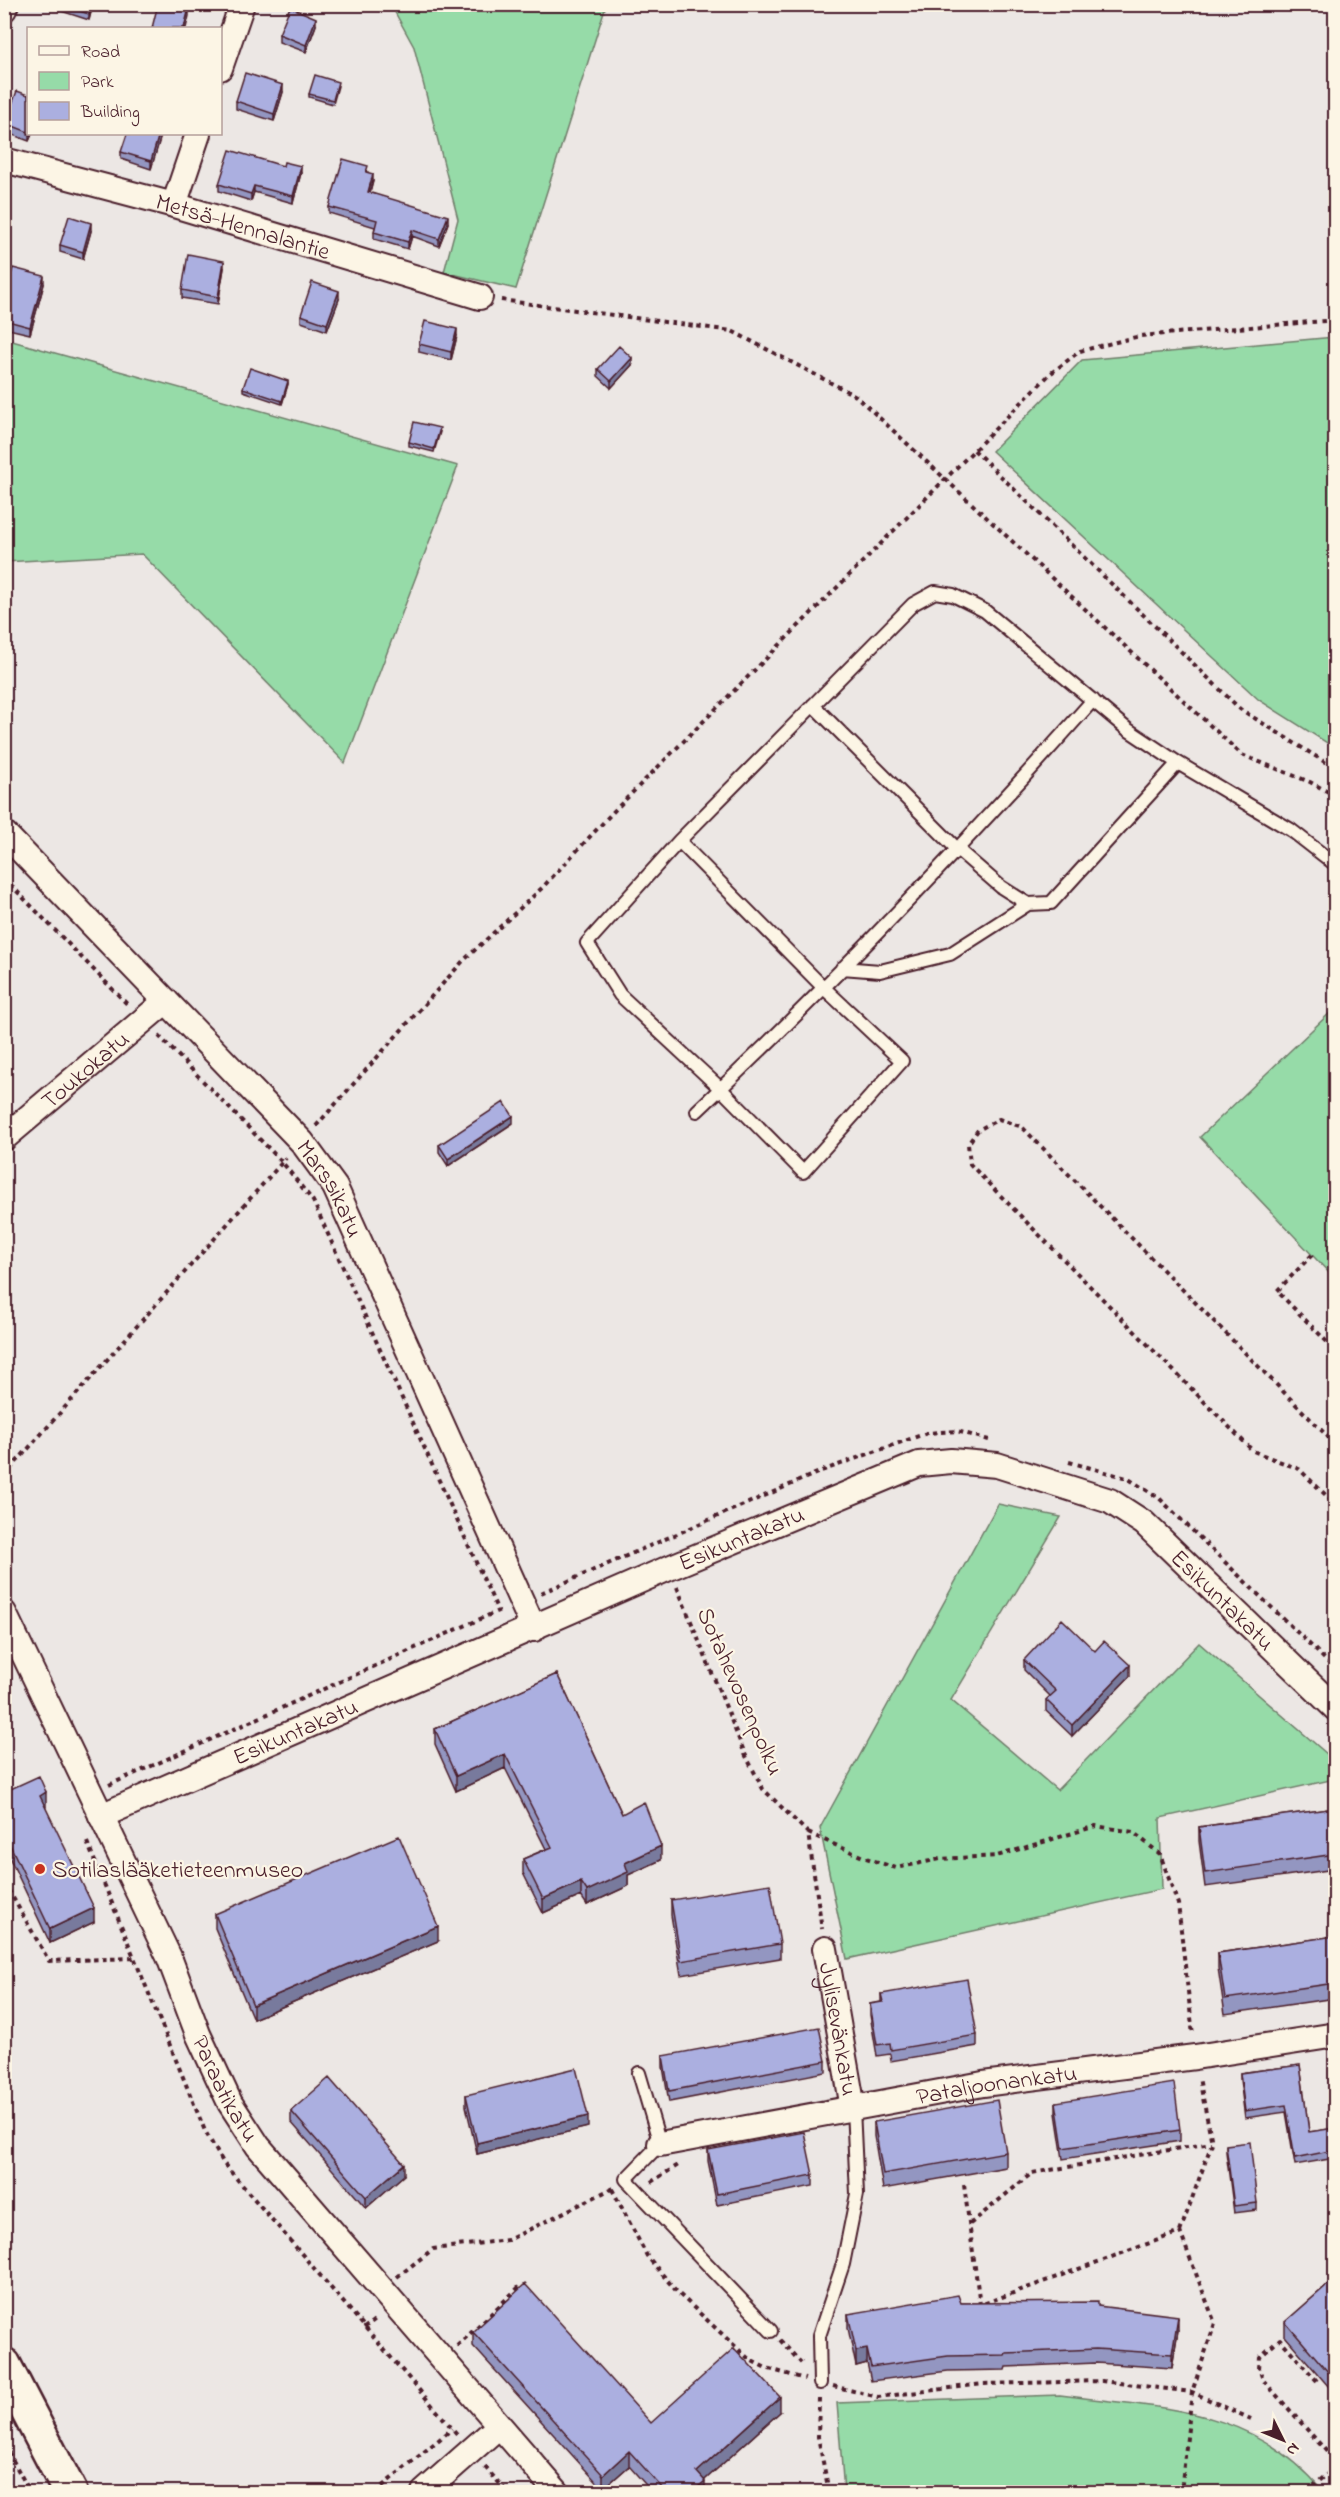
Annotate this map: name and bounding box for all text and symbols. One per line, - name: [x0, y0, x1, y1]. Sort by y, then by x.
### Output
- legend: [27, 27, 222, 135]
- text: Road: [81, 40, 120, 66]
- text: Park: [81, 70, 114, 96]
- text: Building: [80, 100, 140, 127]
- street label: Metsä-Hennalantie: [152, 186, 334, 271]
- street label: Toukokatu: [35, 1024, 138, 1119]
- street label: Marssikatu: [286, 1133, 371, 1244]
- street label: Esikuntakatu: [674, 1498, 810, 1582]
- street label: Esikuntakatu: [1161, 1542, 1281, 1660]
- street label: Sotahevosenpolku: [686, 1602, 791, 1782]
- street label: Esikuntakatu: [228, 1691, 364, 1776]
- place label: Sotilaslääketieteenmuseo: [52, 1854, 303, 1889]
- marker: Sotilaslääketieteenmuseo: [33, 1862, 47, 1876]
- street label: Jylisevänkatu: [808, 1960, 866, 2099]
- street label: Paraatikatu: [181, 2030, 266, 2150]
- street label: Pataljoonankatu: [914, 2057, 1079, 2116]
- north arrow: [1253, 2410, 1313, 2470]
- text: N: [1280, 2437, 1305, 2461]

